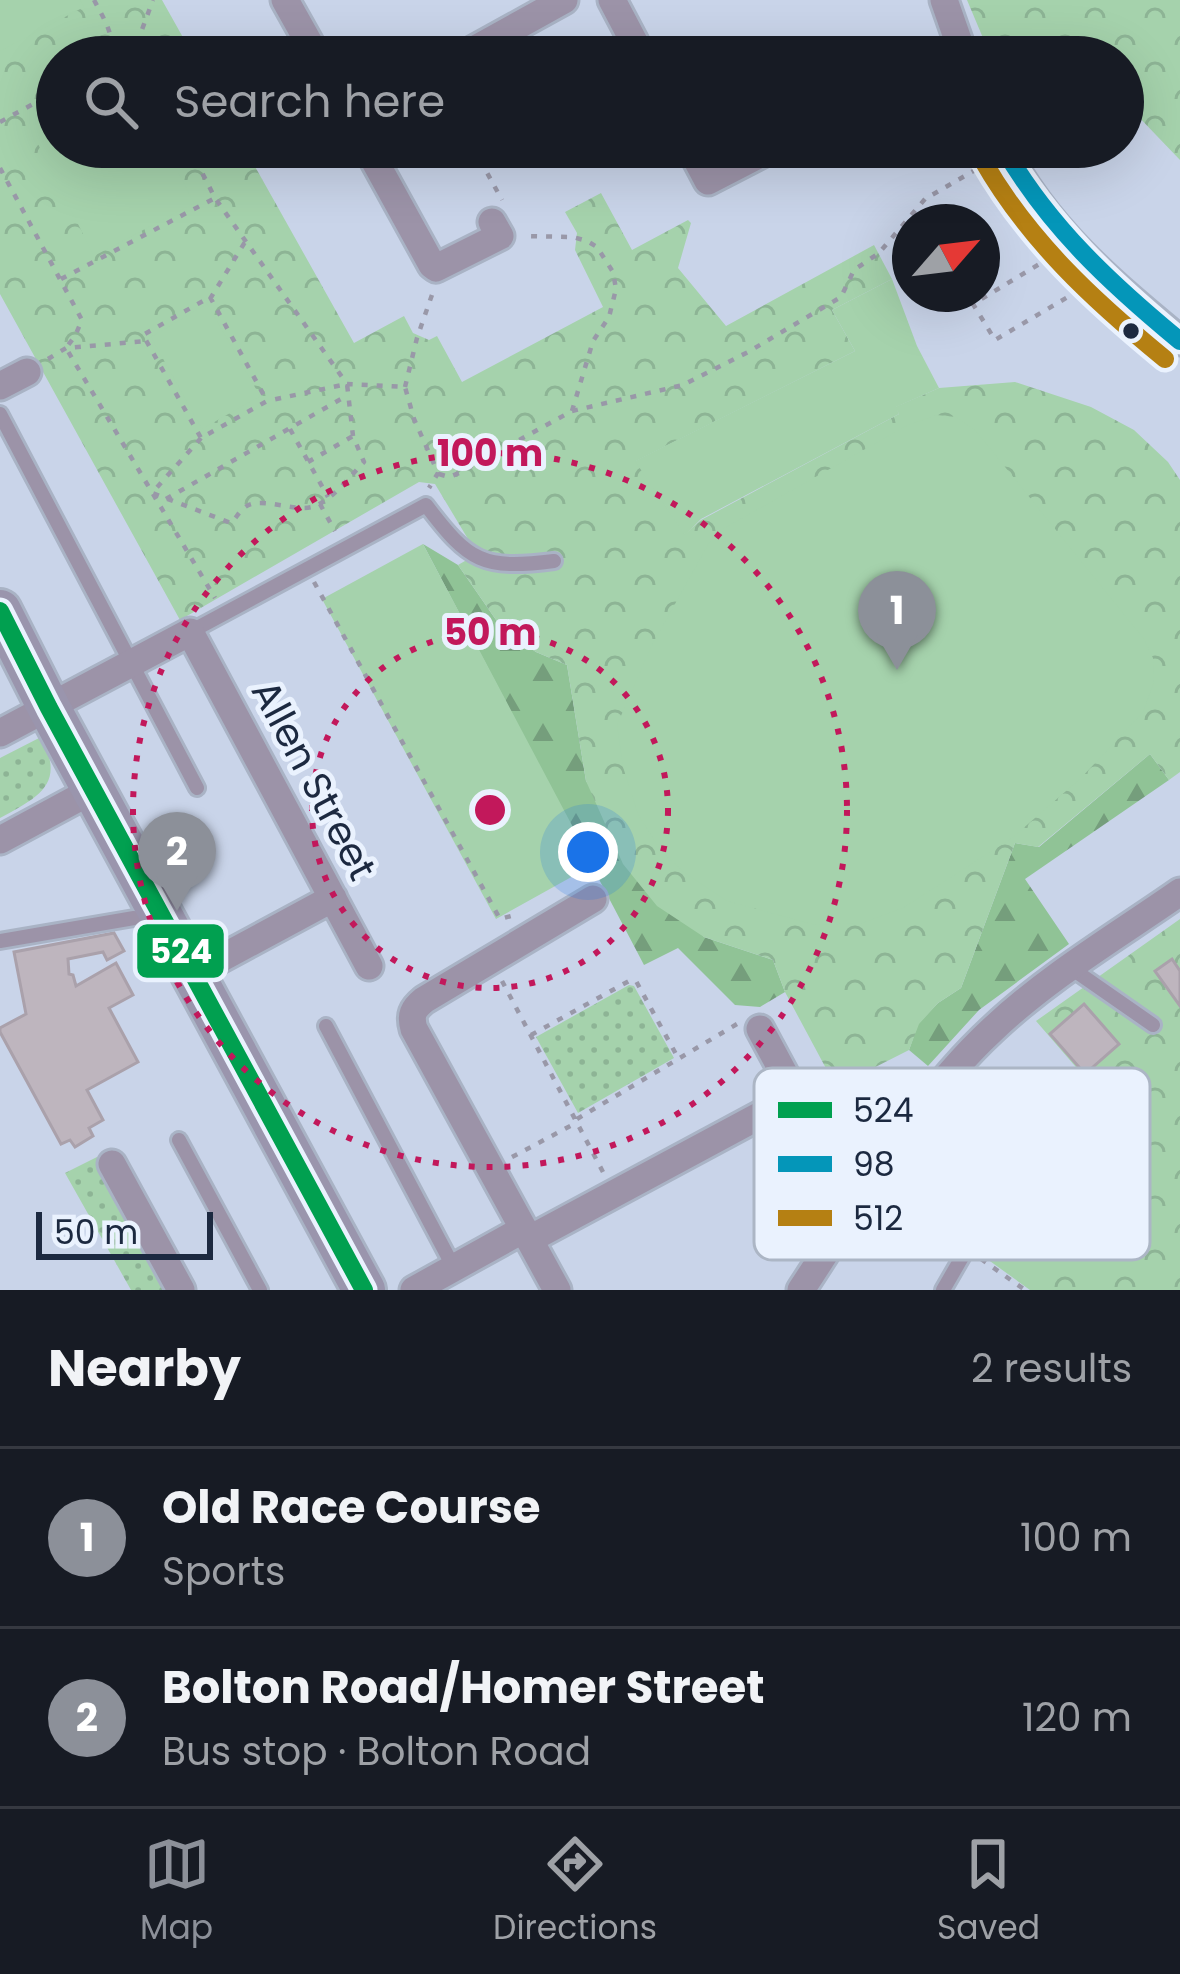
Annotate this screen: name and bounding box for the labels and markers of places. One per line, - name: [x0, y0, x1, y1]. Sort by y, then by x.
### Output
- unlabelled marker: [1120, 320, 1142, 342]
- pin: 1: [858, 571, 936, 670]
- centre of rings: [469, 789, 511, 831]
- pin: 2: [138, 812, 216, 911]

